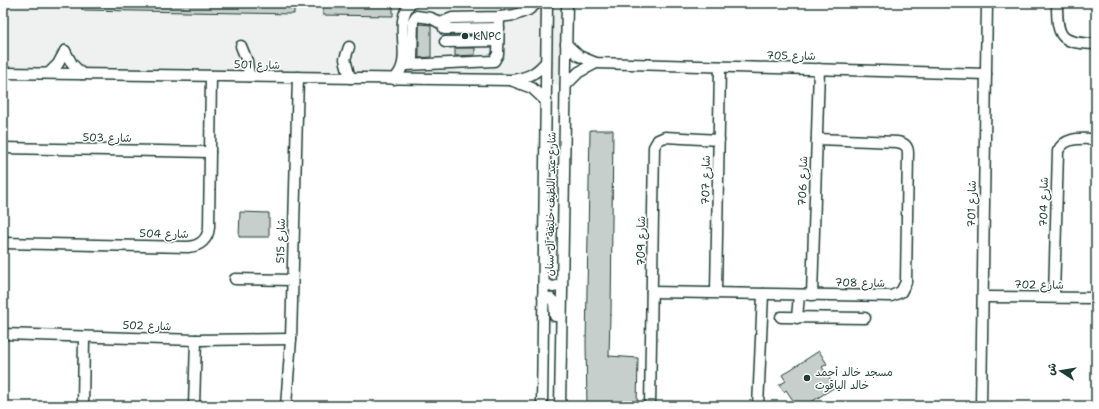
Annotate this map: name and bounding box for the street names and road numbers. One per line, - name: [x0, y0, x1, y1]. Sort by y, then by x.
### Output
- street label: شارع 705: [766, 48, 816, 65]
- street label: شارع 501: [234, 57, 280, 74]
- street label: شارع 503: [82, 130, 132, 147]
- street label: شارع عبد اللطيف خليفة آل سنان: [542, 132, 561, 276]
- street label: شارع 707: [698, 155, 715, 205]
- street label: شارع 706: [795, 156, 812, 206]
- street label: شارع 704: [1036, 177, 1053, 227]
- street label: شارع 701: [964, 180, 981, 228]
- street label: شارع 709: [634, 216, 650, 266]
- street label: شارع 515: [273, 218, 290, 264]
- street label: شارع 504: [139, 226, 189, 243]
- street label: شارع 708: [835, 275, 885, 292]
- street label: شارع 702: [1014, 277, 1064, 294]
- street label: شارع 502: [122, 318, 172, 335]

